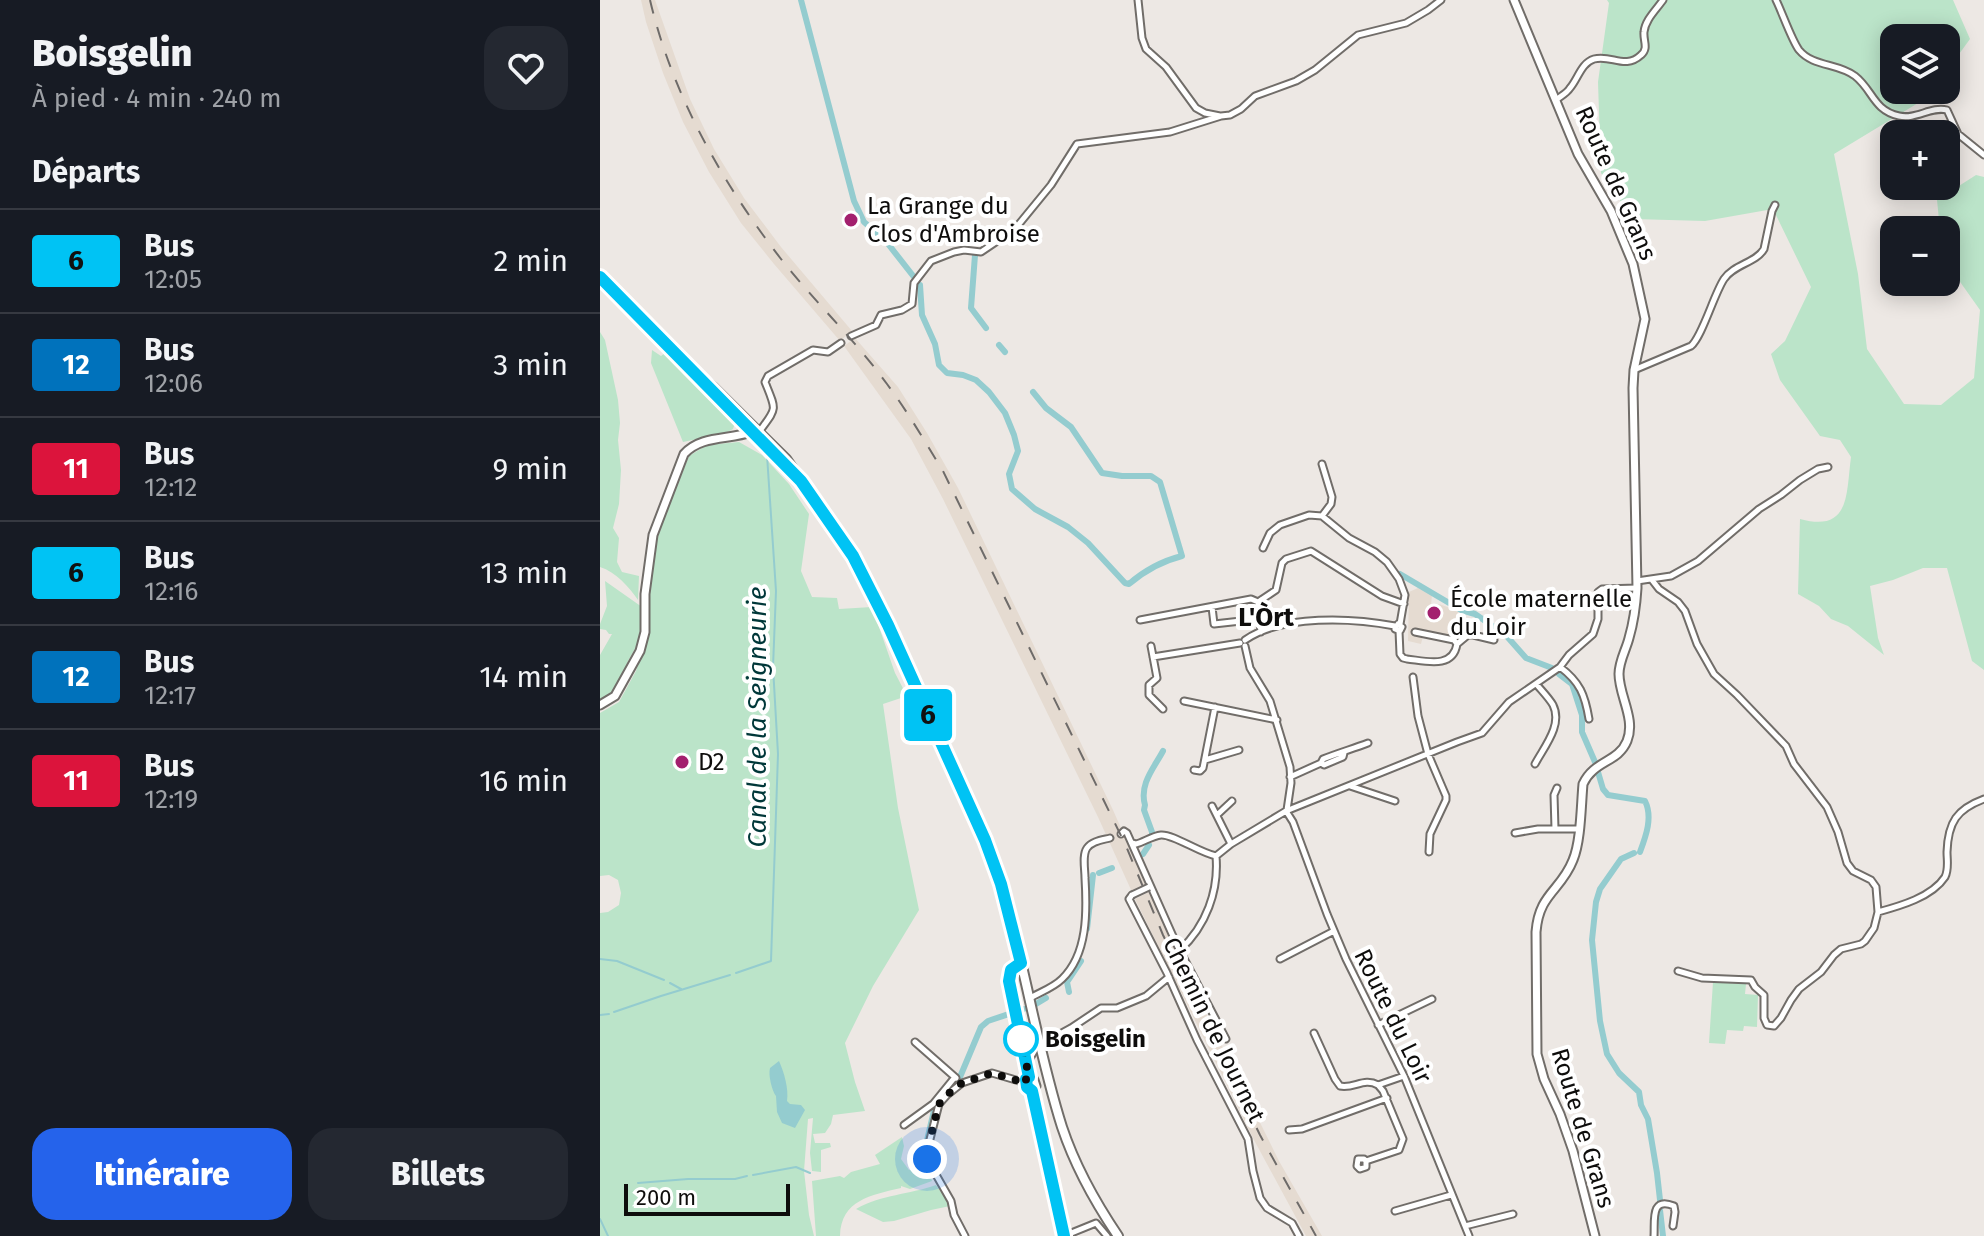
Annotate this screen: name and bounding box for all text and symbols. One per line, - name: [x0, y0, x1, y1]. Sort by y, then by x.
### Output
- map controls: [1880, 24, 1960, 296]
- button: layers: [1880, 24, 1960, 104]
- button: heart: [484, 26, 568, 110]
- text: Boisgelin: [32, 30, 192, 76]
- text: À pied · 4 min · 240 m: [32, 83, 282, 114]
- street label: Route de Grans: [1570, 102, 1662, 264]
- button: +: [1880, 120, 1960, 200]
- text: Départs: [32, 154, 140, 190]
- place label: La Grange du Clos d'Ambroise: [867, 192, 1040, 248]
- marker: La Grange du Clos d'Ambroise: [842, 211, 860, 229]
- button: −: [1880, 216, 1960, 296]
- text: Bus: [144, 228, 194, 264]
- text: 2 min: [493, 243, 568, 279]
- text: 6: [68, 244, 84, 277]
- text: 12:05: [144, 264, 202, 295]
- text: Bus: [144, 332, 194, 368]
- text: 3 min: [493, 347, 568, 383]
- text: 12: [62, 348, 90, 381]
- text: 12:06: [144, 368, 203, 399]
- text: Bus: [144, 436, 194, 472]
- text: 9 min: [493, 451, 568, 487]
- text: 11: [63, 452, 89, 485]
- text: 12:12: [144, 472, 197, 503]
- text: Bus: [144, 540, 194, 576]
- text: 13 min: [480, 555, 568, 591]
- text: 6: [68, 556, 84, 589]
- text: 12:16: [144, 576, 198, 607]
- place label: École maternelle du Loir: [1450, 584, 1632, 641]
- water label: Canal de la Seigneurie: [742, 586, 773, 848]
- district label: L'Òrt: [1238, 601, 1295, 633]
- marker: École maternelle du Loir: [1425, 604, 1443, 622]
- text: Bus: [144, 644, 194, 680]
- text: 14 min: [479, 659, 568, 695]
- text: 12: [62, 660, 90, 693]
- text: 12:17: [144, 680, 196, 711]
- line badge: 6: [902, 689, 954, 741]
- text: 6: [920, 698, 936, 731]
- text: Bus: [144, 748, 194, 784]
- place label: D2: [698, 748, 725, 776]
- marker: D2: [673, 753, 691, 771]
- text: 16 min: [479, 763, 568, 799]
- text: 11: [63, 764, 89, 797]
- text: 12:19: [144, 784, 198, 815]
- street label: Chemin de Journet: [1157, 933, 1271, 1127]
- street label: Route du Loir: [1348, 944, 1438, 1088]
- marker: Boisgelin: [1004, 1022, 1038, 1056]
- place label: Boisgelin: [1045, 1025, 1146, 1053]
- street label: Route de Grans: [1545, 1045, 1621, 1211]
- button: Itinéraire: [32, 1128, 292, 1220]
- button: Billets: [308, 1128, 568, 1220]
- your location: [907, 1139, 947, 1179]
- scale bar: [624, 1180, 790, 1216]
- text: 200 m: [636, 1184, 696, 1211]

